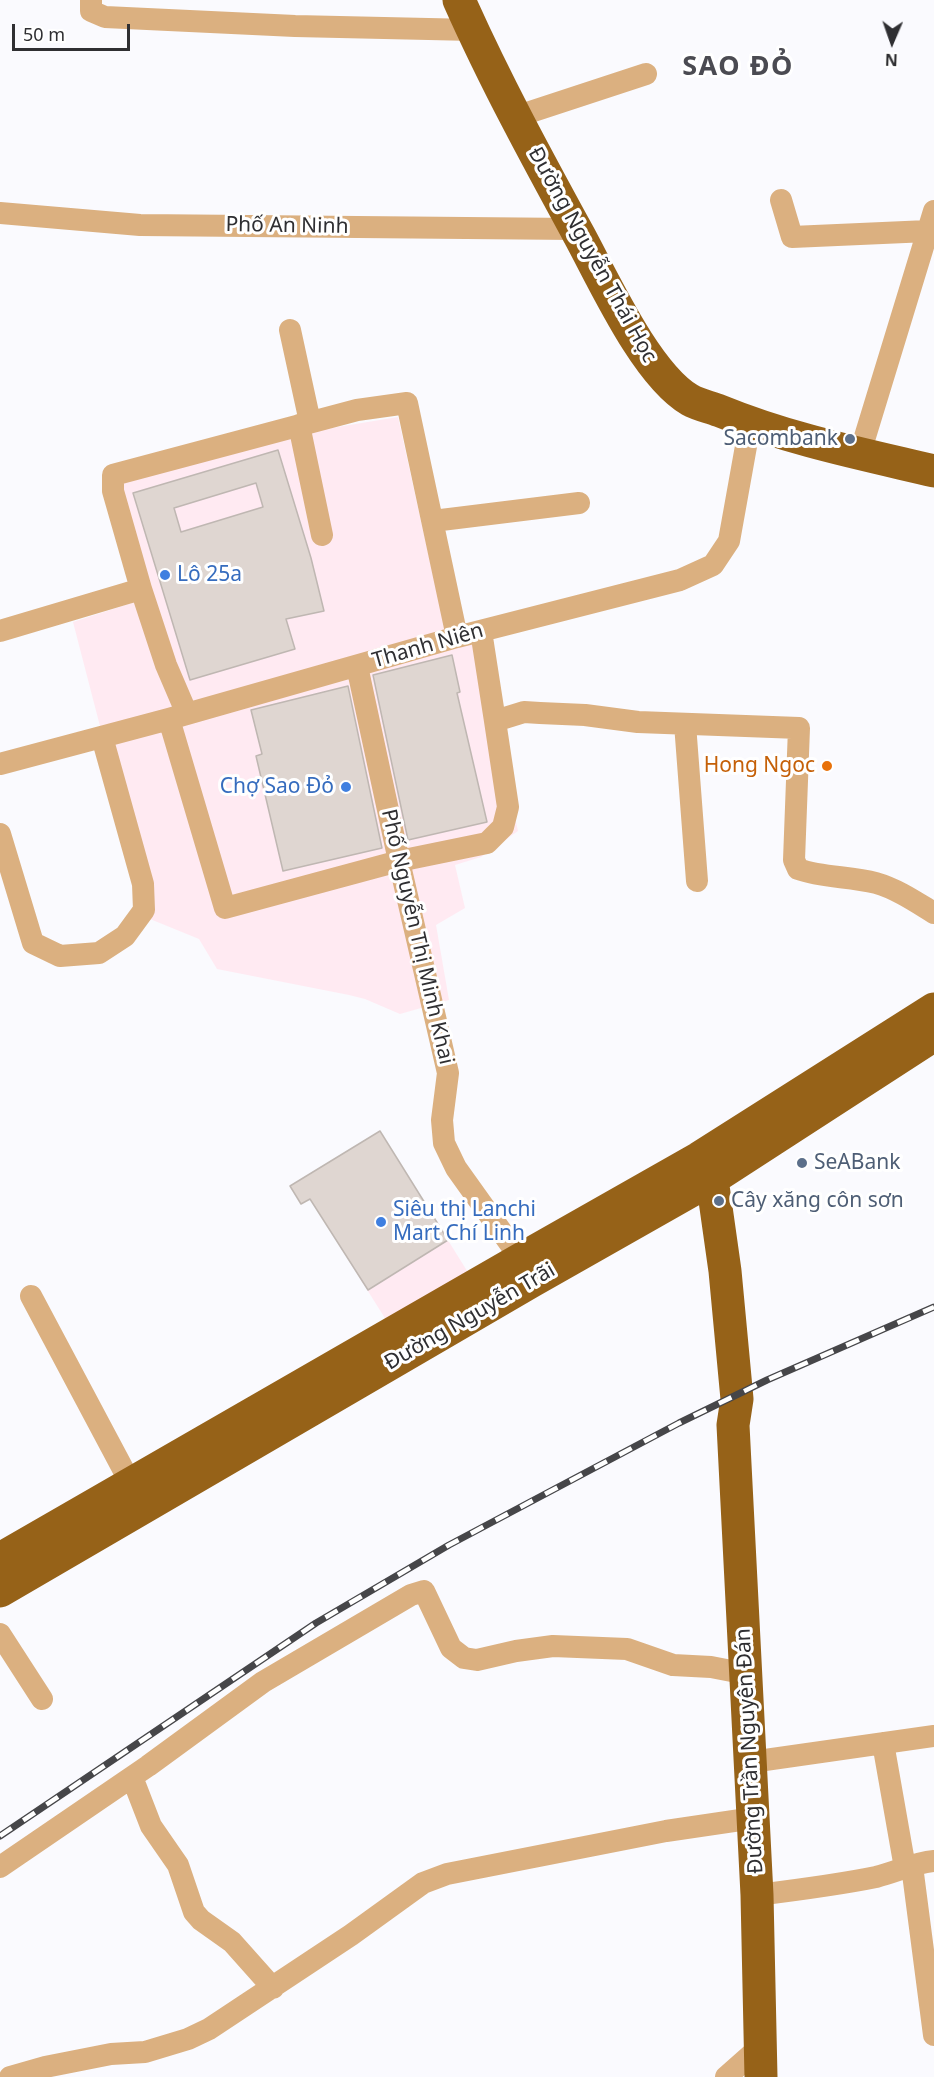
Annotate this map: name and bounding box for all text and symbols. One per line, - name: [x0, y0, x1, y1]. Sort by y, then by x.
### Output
- scale bar: [15, 12, 134, 50]
- north arrow: [862, 12, 922, 72]
- text: 50 m: [23, 22, 65, 46]
- text: N: [884, 49, 898, 71]
- district label: SAO ĐỎ: [682, 51, 794, 83]
- street label: Đường Nguyễn Thái Học: [522, 143, 662, 367]
- street label: Phố An Ninh: [225, 212, 349, 240]
- place label: Sacombank: [723, 426, 838, 452]
- marker: Sacombank: [843, 432, 857, 446]
- place label: Lô 25a: [177, 562, 242, 588]
- marker: Lô 25a: [158, 568, 172, 582]
- street label: Thanh Niên: [370, 618, 486, 674]
- place label: Hong Ngoc: [704, 753, 815, 779]
- marker: Hong Ngoc: [820, 759, 834, 773]
- place label: Chợ Sao Đỏ: [220, 774, 334, 800]
- marker: Chợ Sao Đỏ: [339, 780, 353, 794]
- street label: Phố Nguyễn Thị Minh Khai: [375, 807, 459, 1067]
- place label: SeABank: [814, 1150, 900, 1176]
- marker: SeABank: [795, 1156, 809, 1170]
- place label: Cây xăng côn sơn: [731, 1188, 904, 1214]
- marker: Cây xăng côn sơn: [712, 1194, 726, 1208]
- place label: Siêu thị Lanchi Mart Chí Linh: [393, 1197, 536, 1247]
- marker: Siêu thị Lanchi Mart Chí Linh: [374, 1215, 388, 1229]
- street label: Đường Nguyễn Trãi: [380, 1258, 560, 1376]
- street label: Đường Trần Nguyên Đán: [731, 1628, 769, 1874]

